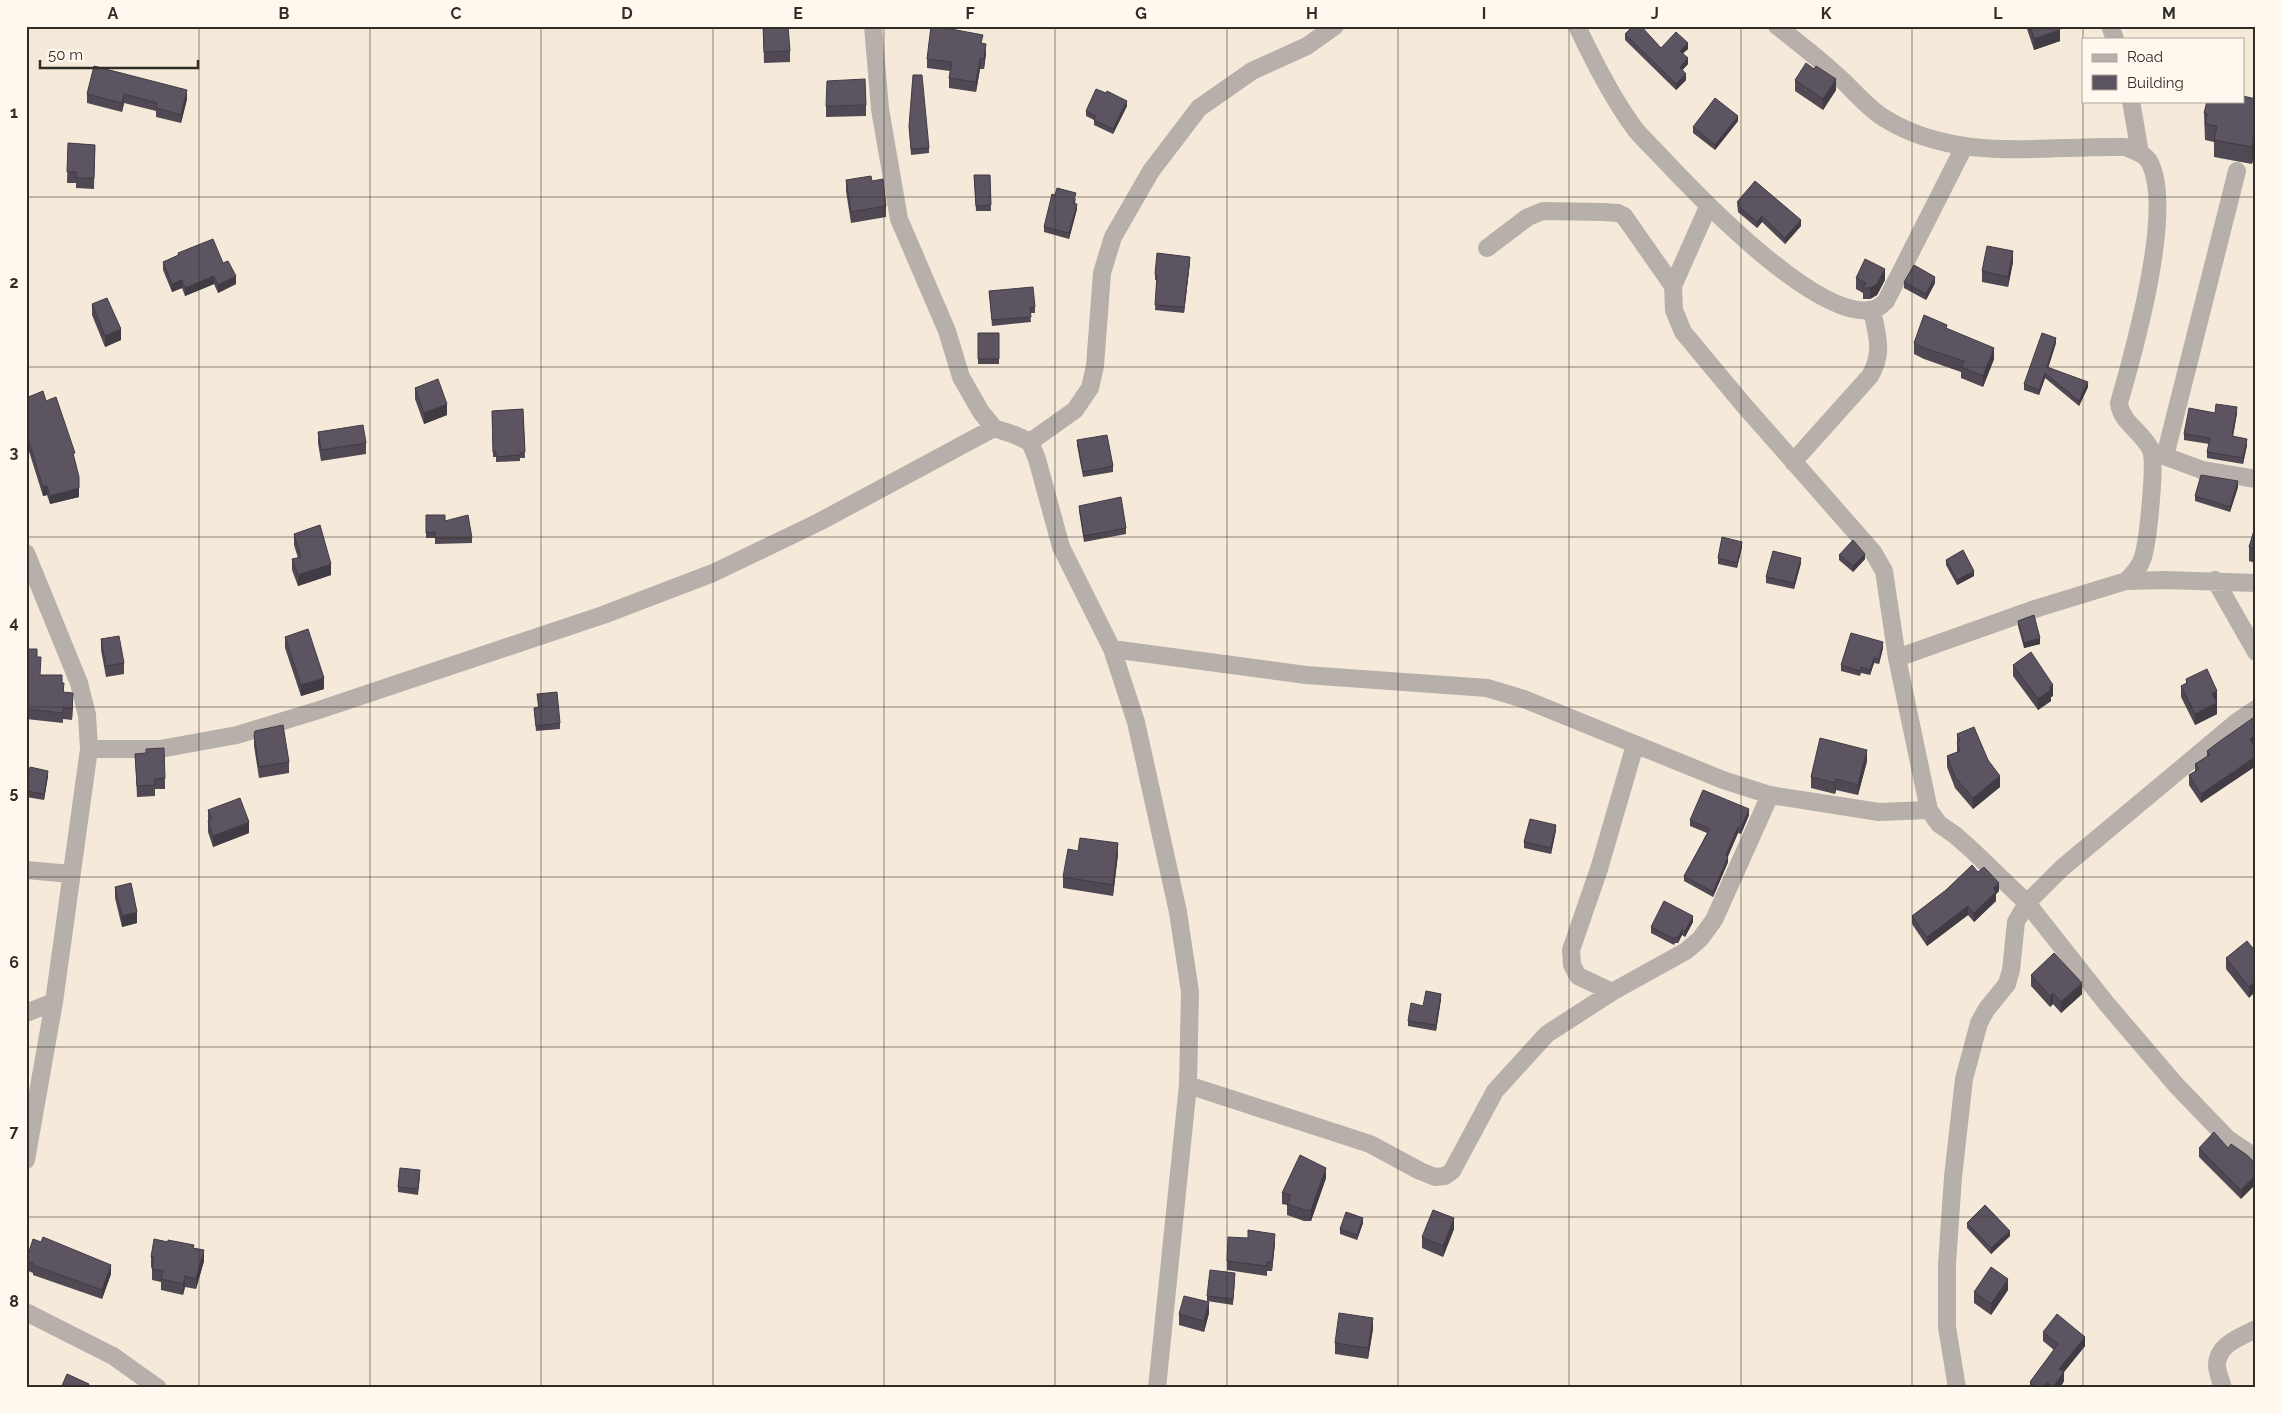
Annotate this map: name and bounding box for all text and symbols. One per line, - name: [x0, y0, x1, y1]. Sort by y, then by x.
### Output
- text: A: [108, 4, 119, 23]
- text: B: [279, 4, 290, 23]
- text: C: [451, 4, 462, 23]
- text: D: [621, 4, 633, 23]
- text: E: [793, 4, 803, 23]
- text: F: [965, 4, 975, 23]
- text: G: [1135, 4, 1147, 23]
- text: H: [1306, 4, 1318, 23]
- text: I: [1482, 4, 1486, 23]
- text: J: [1651, 4, 1659, 23]
- text: K: [1821, 4, 1832, 23]
- text: L: [1993, 4, 2003, 23]
- text: M: [2162, 4, 2176, 23]
- scale bar: [40, 38, 198, 70]
- legend: [2082, 38, 2244, 102]
- text: 50 m: [48, 46, 83, 64]
- text: Road: [2127, 48, 2163, 66]
- text: Building: [2127, 74, 2184, 92]
- text: 1: [10, 103, 18, 122]
- text: 2: [9, 273, 19, 292]
- text: 3: [10, 443, 19, 462]
- text: 4: [9, 613, 19, 632]
- text: 5: [10, 783, 19, 802]
- text: 6: [9, 953, 19, 972]
- text: 7: [10, 1122, 19, 1141]
- text: 8: [9, 1292, 19, 1311]

